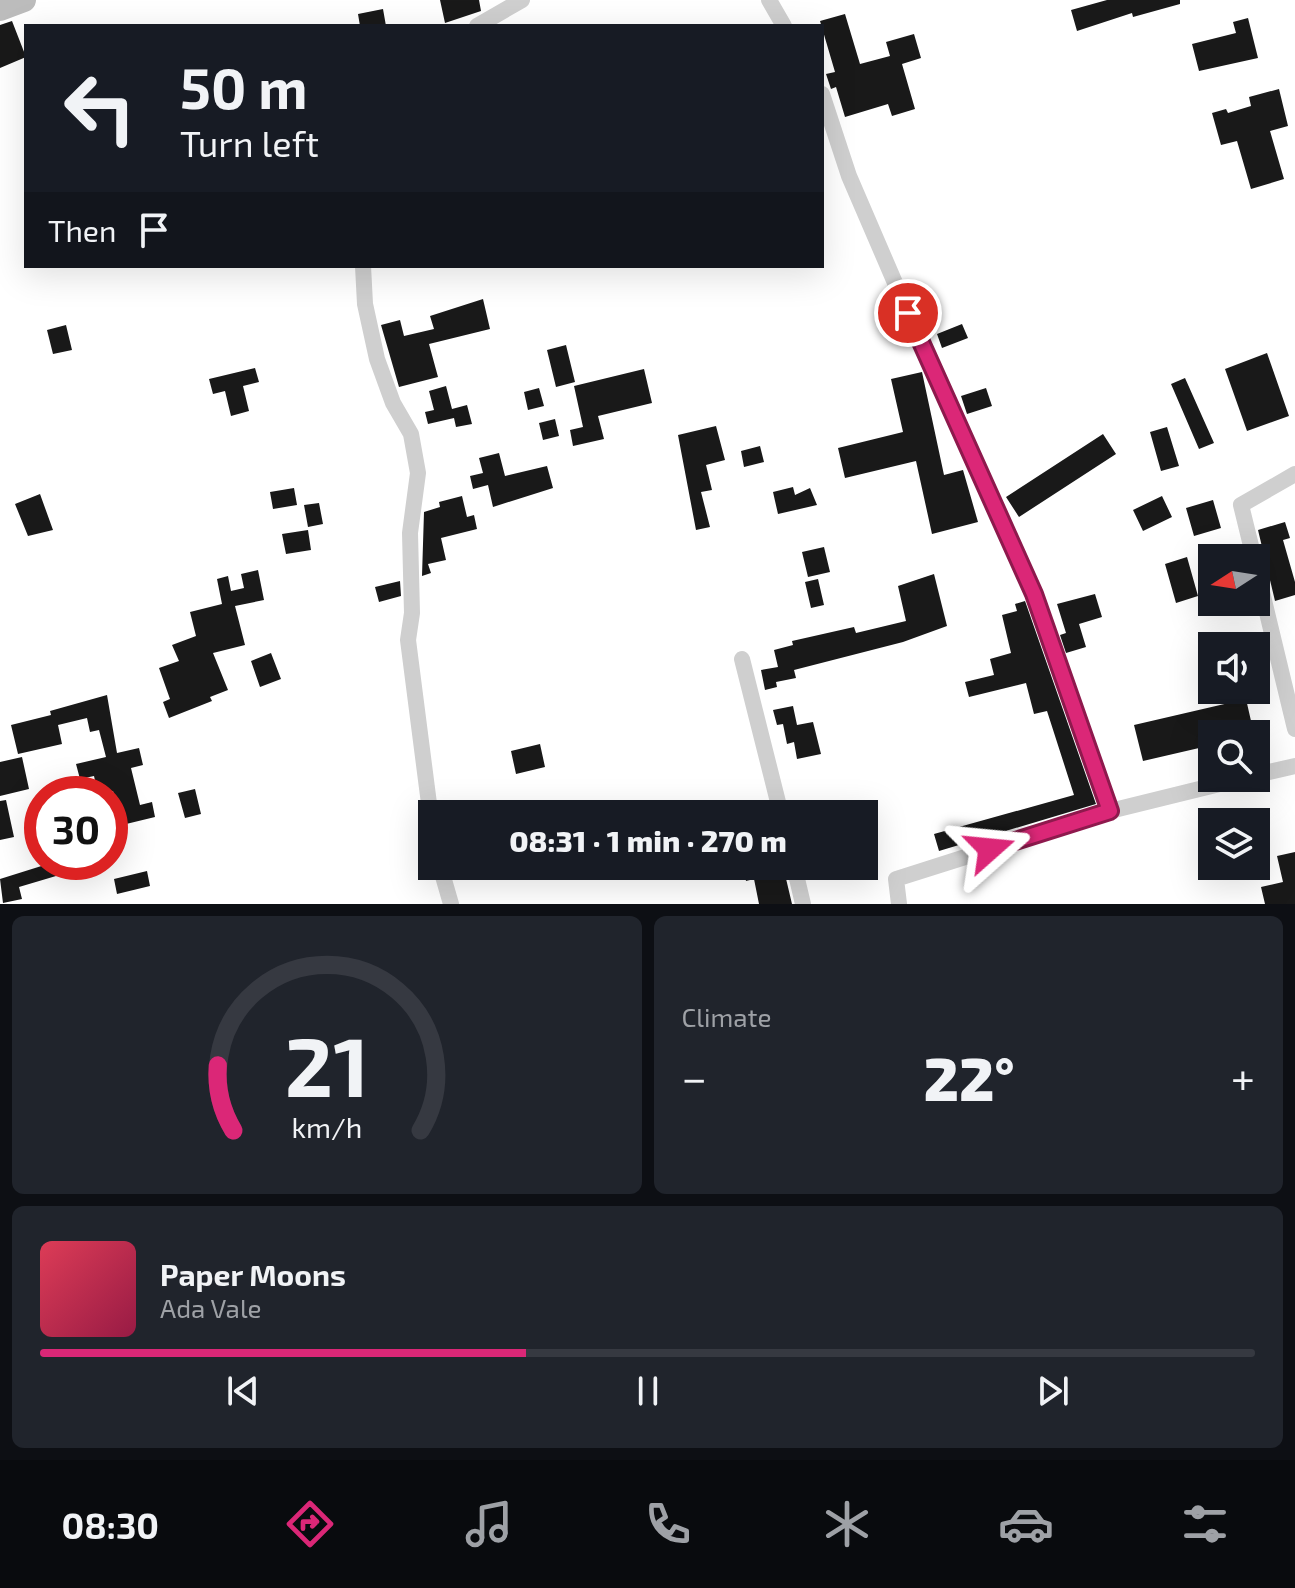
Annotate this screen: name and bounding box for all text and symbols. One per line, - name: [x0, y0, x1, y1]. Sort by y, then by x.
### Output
- text: 50 m: [180, 53, 308, 120]
- icon: left: [48, 56, 152, 160]
- text: Turn left: [180, 121, 319, 164]
- icon: arrive: [132, 208, 176, 252]
- text: Then: [48, 212, 116, 248]
- pin: [874, 279, 942, 347]
- icon: arrive: [886, 291, 930, 335]
- north arrow: [1198, 544, 1270, 616]
- map controls: [1198, 544, 1270, 880]
- button: sound: [1198, 632, 1270, 704]
- button: search: [1198, 720, 1270, 792]
- speed limit sign: 30: [24, 776, 128, 880]
- position arrow: [948, 807, 1032, 891]
- button: layers: [1198, 808, 1270, 880]
- text: 08:31 · 1 min · 270 m: [509, 822, 787, 858]
- text: Climate: [682, 1001, 771, 1032]
- text: 21: [285, 1014, 369, 1114]
- text: 22°: [924, 1041, 1014, 1113]
- text: −: [682, 1050, 707, 1103]
- text: +: [1231, 1050, 1255, 1103]
- text: km/h: [291, 1109, 362, 1144]
- text: Paper Moons: [160, 1256, 346, 1292]
- text: Ada Vale: [160, 1292, 262, 1323]
- icon: previous: [221, 1369, 265, 1413]
- icon: pause: [626, 1369, 670, 1413]
- icon: next: [1031, 1369, 1075, 1413]
- icon: directions: [282, 1496, 338, 1552]
- icon: music: [461, 1496, 517, 1552]
- icon: phone: [640, 1496, 696, 1552]
- icon: climate: [819, 1496, 875, 1552]
- icon: car: [998, 1496, 1054, 1552]
- icon: filters: [1177, 1496, 1233, 1552]
- text: 08:30: [62, 1503, 159, 1546]

